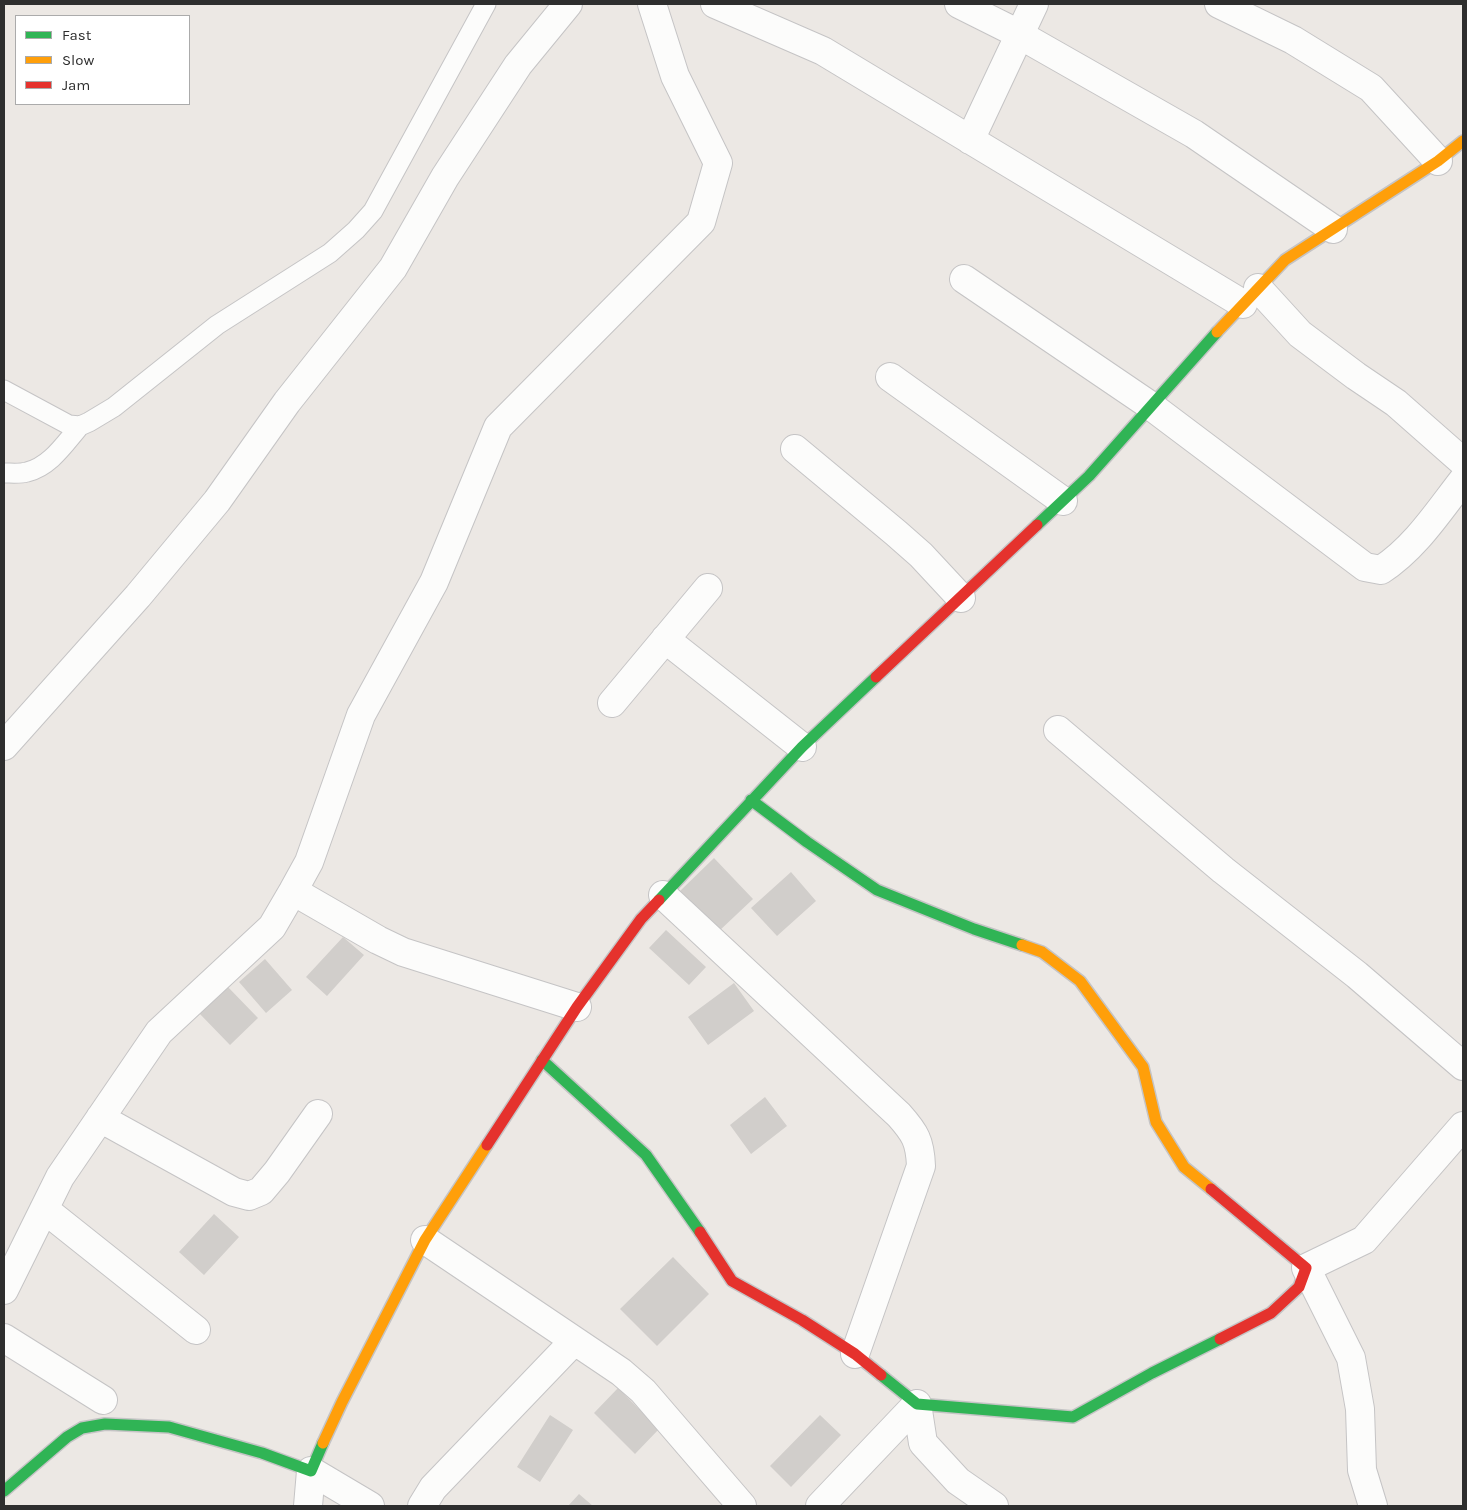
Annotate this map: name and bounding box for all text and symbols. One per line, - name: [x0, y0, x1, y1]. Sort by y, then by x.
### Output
- legend: [15, 15, 190, 105]
- text: Fast: [62, 26, 91, 44]
- text: Slow: [62, 51, 94, 69]
- text: Jam: [62, 76, 90, 94]

